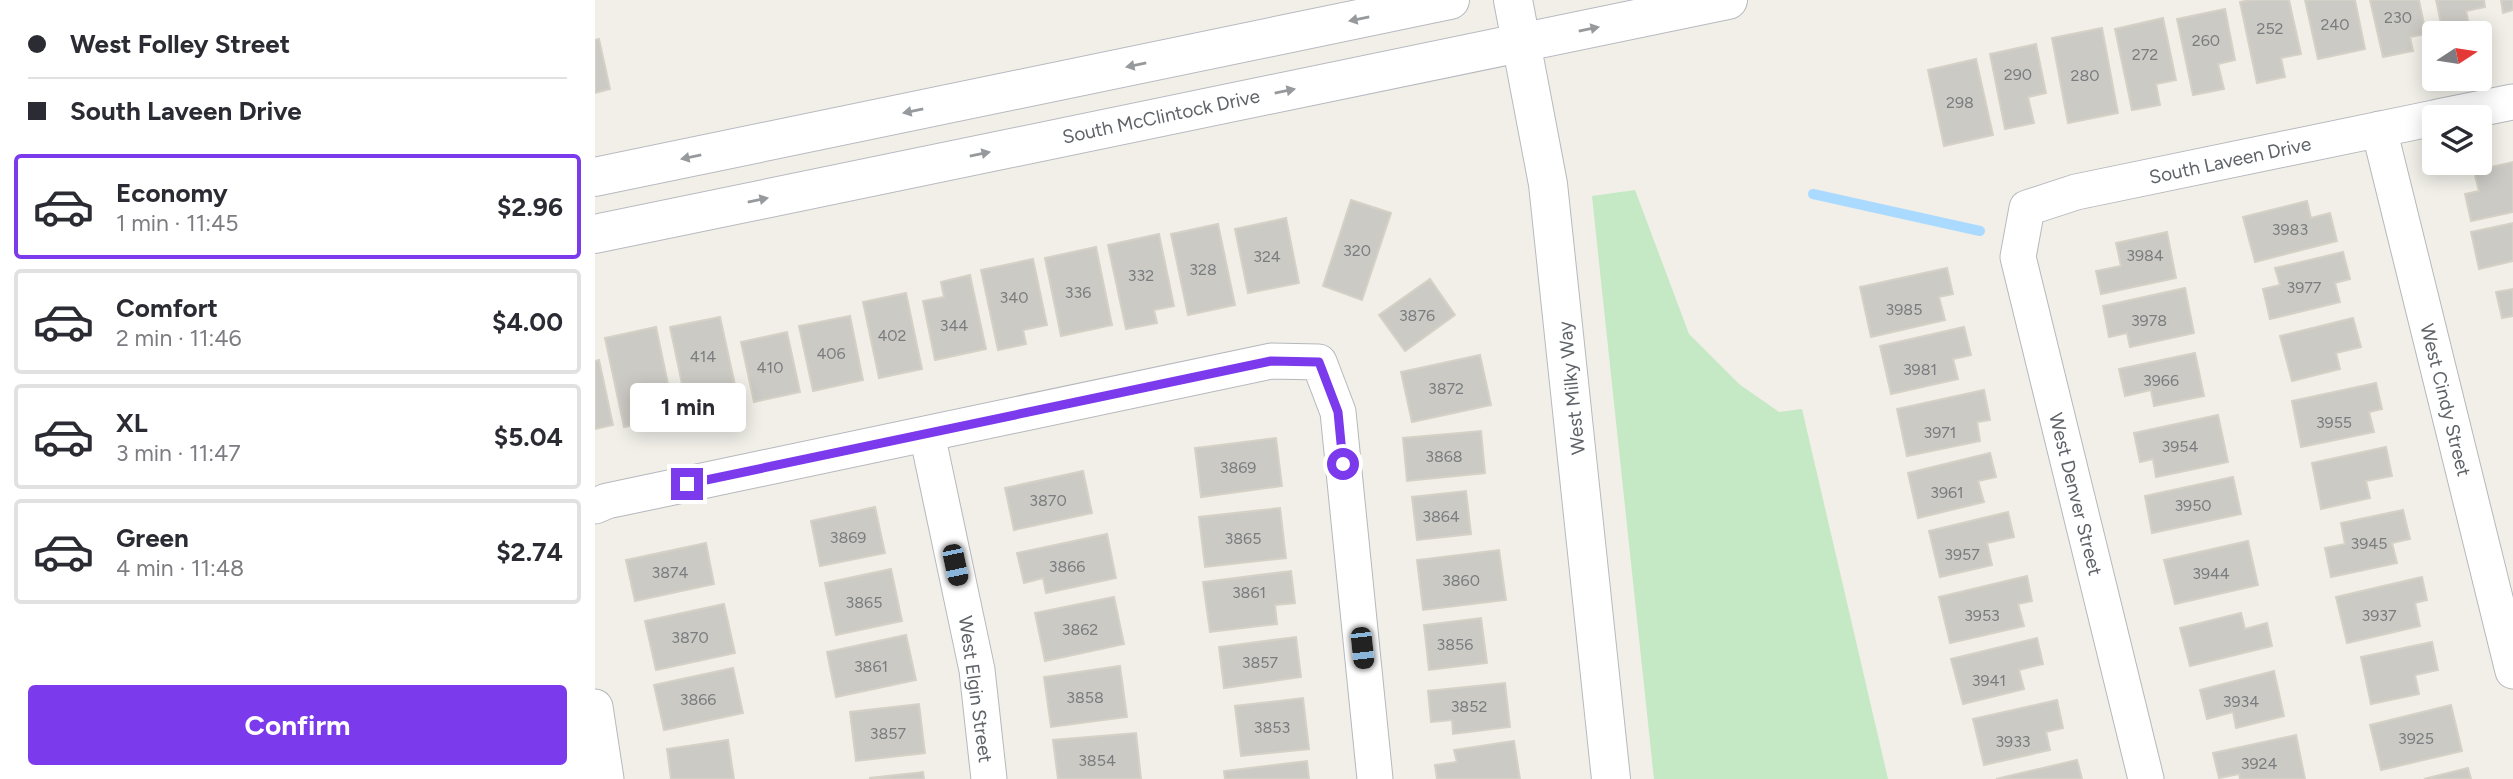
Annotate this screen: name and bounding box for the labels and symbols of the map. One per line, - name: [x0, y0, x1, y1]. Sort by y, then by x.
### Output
- house number: 230: [2384, 8, 2412, 27]
- one-way arrow: [1348, 13, 1370, 24]
- house number: 240: [2320, 15, 2350, 34]
- house number: 252: [2256, 19, 2284, 38]
- north arrow: [2422, 21, 2492, 91]
- one-way arrow: [1578, 24, 1600, 35]
- house number: 260: [2192, 31, 2220, 50]
- house number: 272: [2132, 45, 2158, 64]
- one-way arrow: [1125, 59, 1147, 70]
- house number: 290: [2004, 65, 2032, 84]
- house number: 280: [2070, 66, 2100, 85]
- street label: South McClintock Drive: [1060, 84, 1262, 149]
- one-way arrow: [1274, 85, 1296, 96]
- house number: 298: [1946, 93, 1974, 112]
- one-way arrow: [902, 105, 924, 116]
- street label: South Laveen Drive: [2147, 132, 2313, 189]
- one-way arrow: [969, 148, 991, 159]
- one-way arrow: [680, 152, 702, 163]
- one-way arrow: [747, 195, 769, 206]
- house number: 3983: [2272, 220, 2308, 239]
- house number: 320: [1343, 241, 1371, 260]
- house number: 3984: [2126, 246, 2164, 265]
- house number: 324: [1253, 247, 1281, 266]
- house number: 328: [1189, 260, 1217, 279]
- house number: 332: [1128, 266, 1154, 285]
- house number: 3977: [2287, 278, 2322, 297]
- house number: 336: [1065, 283, 1091, 302]
- house number: 340: [1000, 288, 1028, 307]
- house number: 3985: [1886, 300, 1922, 319]
- house number: 3876: [1399, 306, 1435, 325]
- house number: 3978: [2131, 311, 2167, 330]
- house number: 344: [940, 316, 968, 335]
- street label: West Milky Way: [1553, 320, 1590, 456]
- street label: West Cindy Street: [2415, 322, 2476, 479]
- house number: 402: [877, 326, 907, 345]
- house number: 406: [816, 344, 846, 363]
- house number: 414: [690, 347, 716, 366]
- house number: 410: [757, 358, 783, 377]
- house number: 3981: [1903, 360, 1937, 379]
- house number: 3966: [2143, 371, 2179, 390]
- house number: 3872: [1428, 379, 1464, 398]
- callout: 1 min: [629, 382, 745, 432]
- street label: West Denver Street: [2044, 410, 2107, 578]
- house number: 3955: [2316, 413, 2352, 432]
- house number: 3971: [1924, 423, 1956, 442]
- house number: 3954: [2162, 437, 2199, 456]
- house number: 3868: [1425, 447, 1463, 466]
- route start: [1327, 448, 1359, 480]
- house number: 3869: [1220, 458, 1256, 477]
- route end: [671, 468, 703, 500]
- house number: 3961: [1930, 483, 1964, 502]
- house number: 3870: [1029, 491, 1067, 510]
- house number: 3950: [2174, 496, 2212, 515]
- house number: 3864: [1422, 507, 1460, 526]
- house number: 3869: [830, 528, 866, 547]
- house number: 3865: [1225, 529, 1261, 548]
- house number: 3945: [2351, 534, 2387, 553]
- car: [941, 542, 970, 588]
- house number: 3957: [1944, 545, 1980, 564]
- house number: 3866: [1049, 557, 1085, 576]
- house number: 3874: [651, 563, 689, 582]
- house number: 3944: [2192, 564, 2230, 583]
- house number: 3860: [1442, 571, 1480, 590]
- house number: 3861: [1232, 583, 1266, 602]
- house number: 3865: [846, 593, 882, 612]
- house number: 3953: [1964, 606, 2000, 625]
- house number: 3937: [2361, 606, 2397, 625]
- street label: West Elgin Street: [954, 614, 997, 764]
- house number: 3862: [1062, 620, 1098, 639]
- car: [1350, 626, 1375, 670]
- house number: 3870: [671, 628, 709, 647]
- house number: 3856: [1437, 635, 1473, 654]
- house number: 3857: [1242, 653, 1279, 672]
- house number: 3861: [854, 657, 888, 676]
- house number: 3941: [1972, 671, 2006, 690]
- house number: 3858: [1066, 688, 1104, 707]
- house number: 3866: [680, 690, 716, 709]
- house number: 3934: [2223, 692, 2259, 711]
- house number: 3852: [1451, 697, 1487, 716]
- house number: 3853: [1254, 718, 1290, 737]
- house number: 3857: [870, 724, 907, 743]
- house number: 3925: [2398, 729, 2434, 748]
- house number: 3933: [1995, 732, 2031, 751]
- house number: 3854: [1078, 751, 1116, 770]
- house number: 3924: [2241, 754, 2277, 773]

